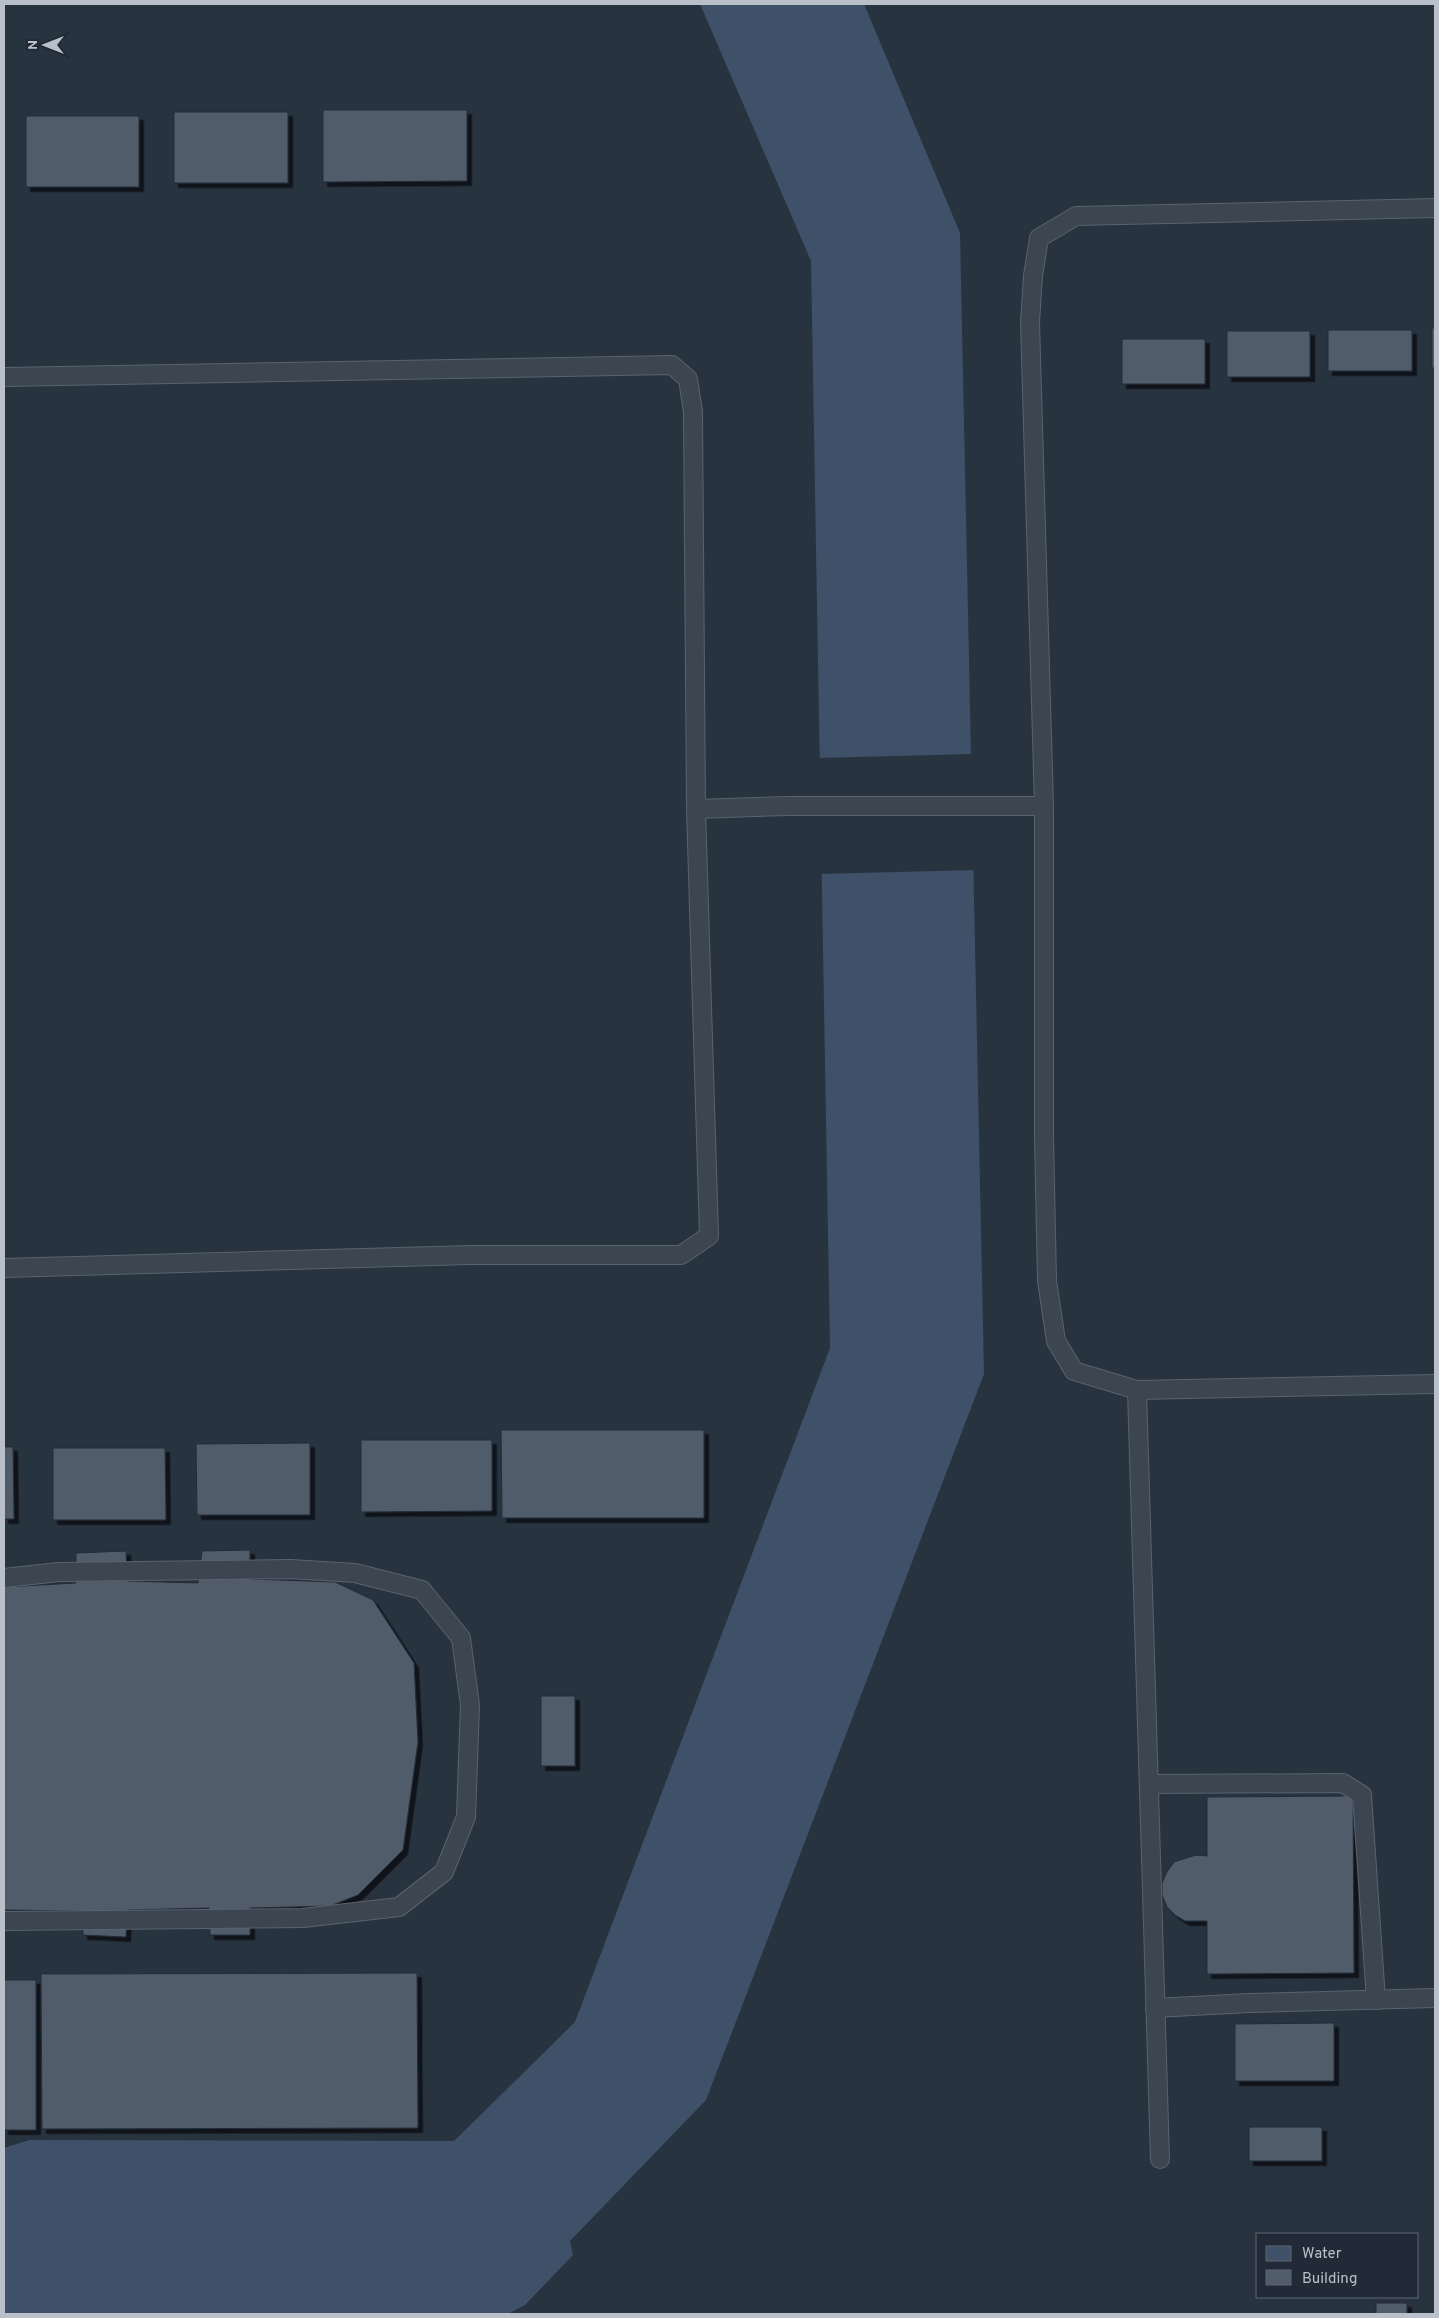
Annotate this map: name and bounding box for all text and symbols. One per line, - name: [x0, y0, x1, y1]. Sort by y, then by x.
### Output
- north arrow: [20, 20, 70, 70]
- text: N: [25, 40, 42, 50]
- legend: [1256, 2233, 1419, 2298]
- text: Water: [1302, 2245, 1342, 2264]
- text: Building: [1302, 2270, 1357, 2289]

